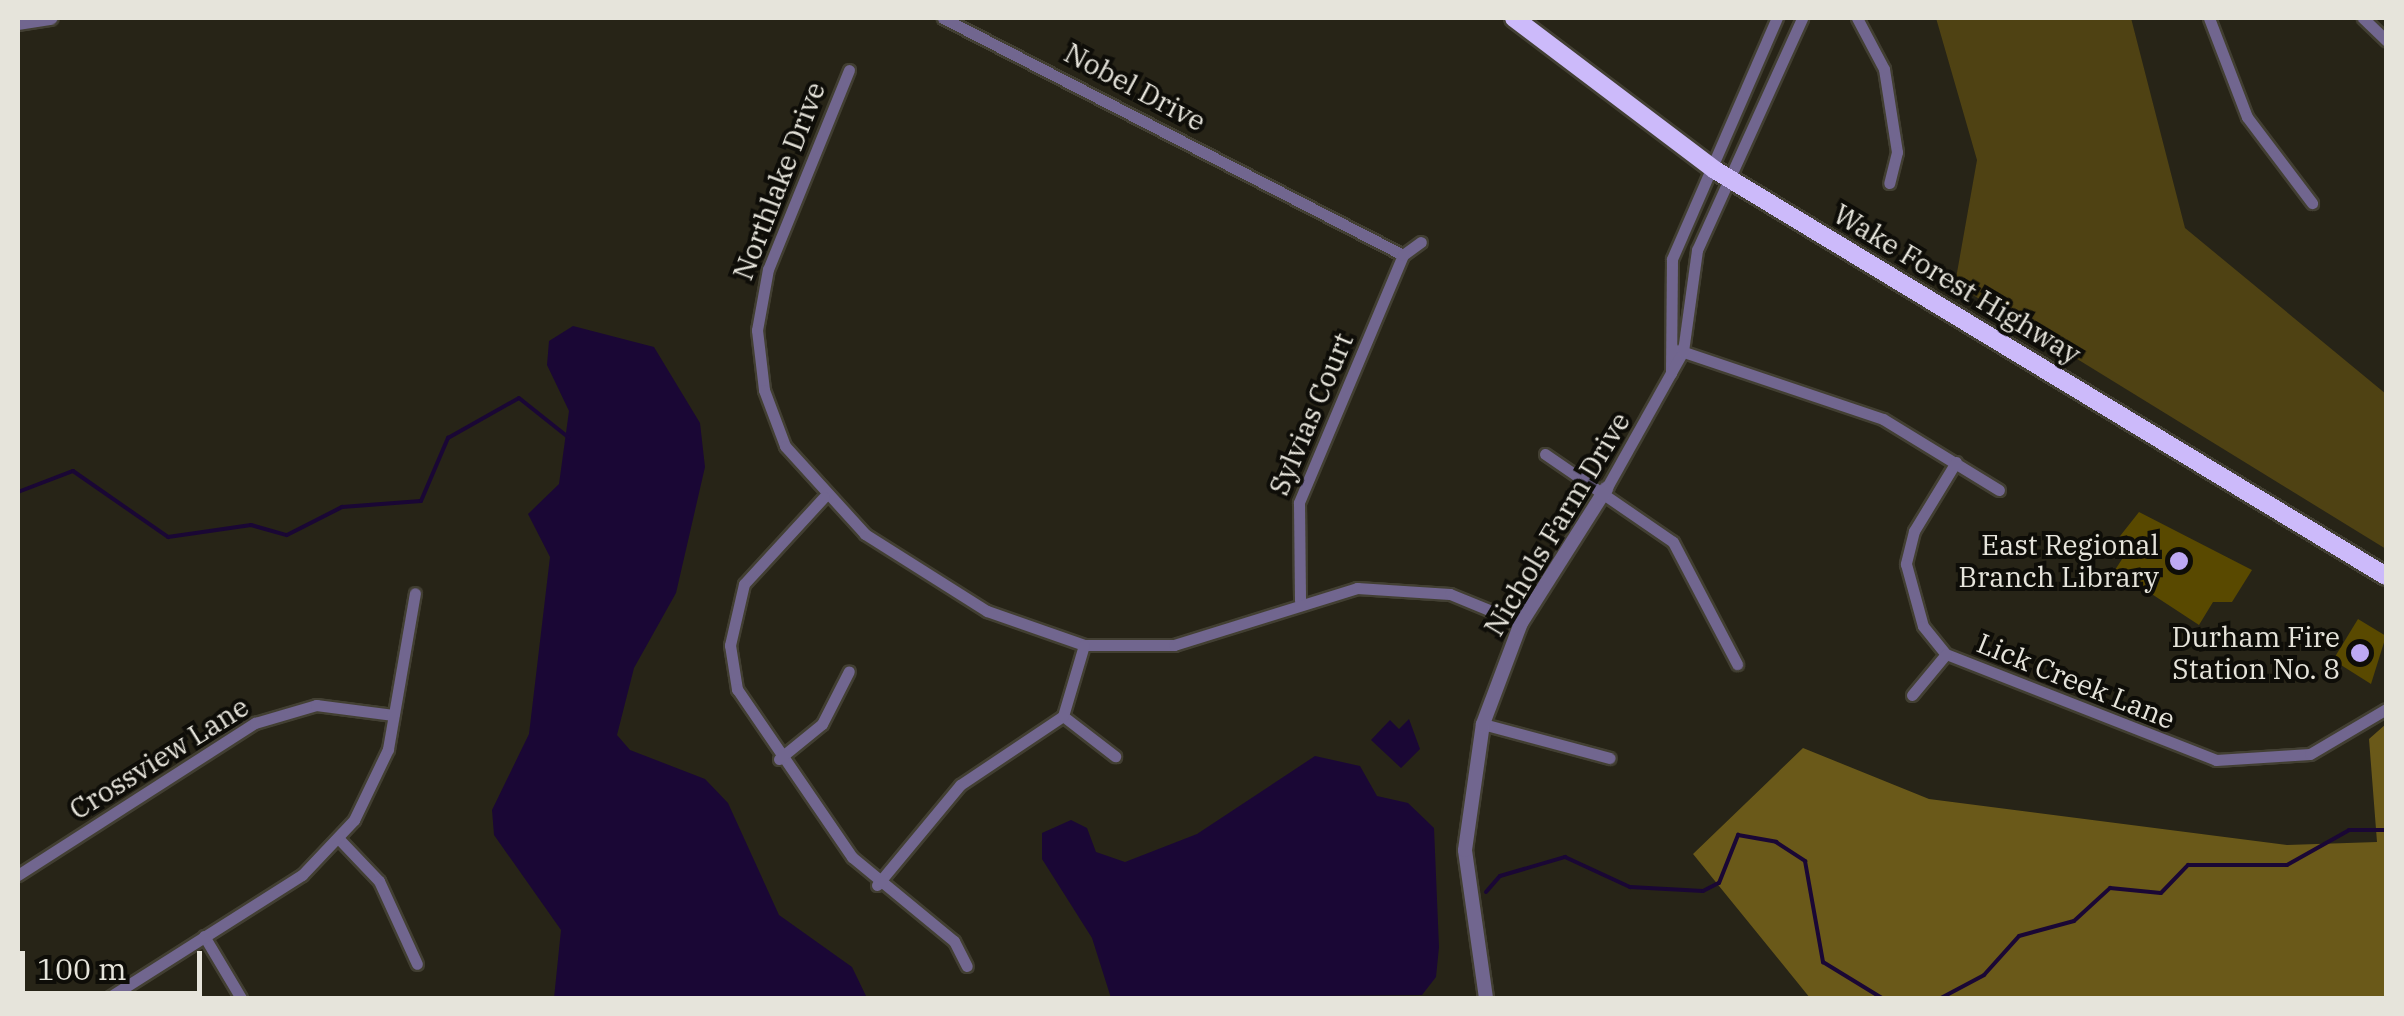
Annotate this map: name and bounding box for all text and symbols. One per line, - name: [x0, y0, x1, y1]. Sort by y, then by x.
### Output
- street label: Nobel Drive: [1059, 36, 1211, 138]
- street label: Northlake Drive: [726, 77, 832, 285]
- street label: Wake Forest Highway: [1827, 197, 2087, 371]
- street label: Sylvias Court: [1262, 328, 1360, 500]
- street label: Nichols Farm Drive: [1477, 406, 1637, 642]
- place label: East Regional Branch Library: [1958, 528, 2159, 594]
- marker: East Regional Branch Library: [2168, 550, 2190, 572]
- place label: Durham Fire Station No. 8: [2171, 620, 2340, 686]
- street label: Lick Creek Lane: [1972, 626, 2180, 736]
- marker: Durham Fire Station No. 8: [2349, 642, 2371, 664]
- street label: Crossview Lane: [63, 690, 255, 826]
- scale bar: [25, 931, 208, 993]
- text: 100 m: [37, 949, 127, 988]

